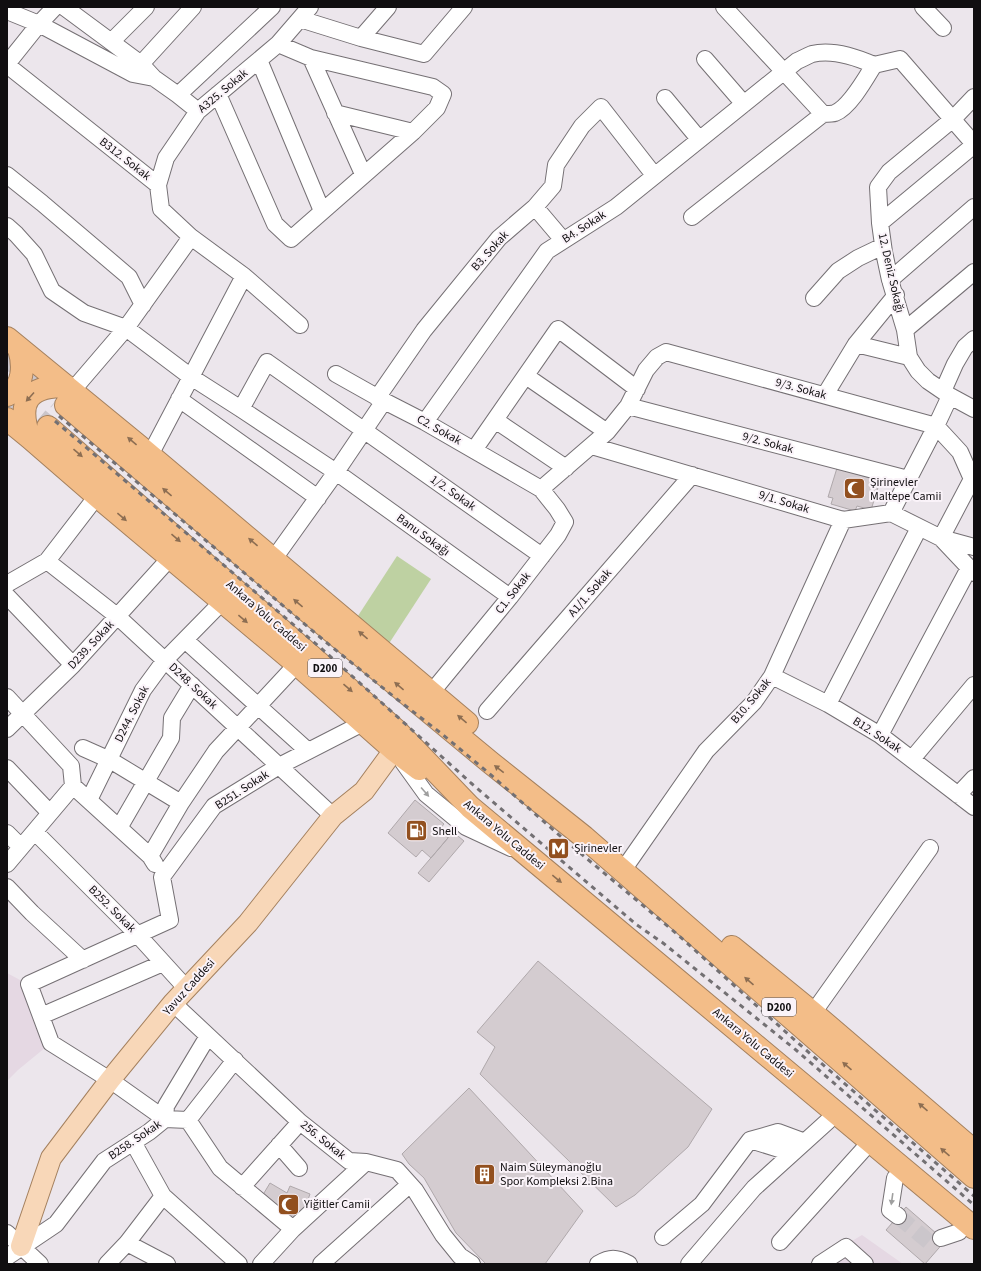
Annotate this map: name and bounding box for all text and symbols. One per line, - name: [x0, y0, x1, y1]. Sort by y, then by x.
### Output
- street label: A325. Sokak: [194, 65, 252, 117]
- street label: B312. Sokak: [96, 134, 154, 185]
- street label: B4. Sokak: [559, 206, 609, 248]
- street label: B3. Sokak: [467, 227, 513, 275]
- street label: 12. Deniz Sokağı: [874, 231, 908, 315]
- street label: 9/3. Sokak: [774, 374, 828, 404]
- one-way arrow: [26, 392, 35, 402]
- street label: C2. Sokak: [413, 411, 465, 449]
- street label: 9/2. Sokak: [741, 428, 795, 458]
- one-way arrow: [127, 436, 137, 445]
- one-way arrow: [72, 448, 83, 457]
- street label: 1/2. Sokak: [427, 471, 479, 515]
- place label: Şirinevler Maltepe Camii: [870, 474, 941, 505]
- mosque icon: Şirinevler Maltepe Camii: [841, 476, 867, 502]
- street label: 9/1. Sokak: [757, 486, 812, 518]
- one-way arrow: [162, 487, 173, 496]
- street label: Banu Sokağı: [393, 510, 453, 560]
- one-way arrow: [117, 513, 128, 522]
- one-way arrow: [171, 533, 180, 542]
- one-way arrow: [248, 538, 258, 547]
- street label: A1/1. Sokak: [564, 565, 616, 621]
- street label: C1. Sokak: [491, 568, 535, 618]
- street label: Ankara Yolu Caddesi: [222, 576, 310, 656]
- one-way arrow: [293, 599, 304, 608]
- one-way arrow: [237, 615, 248, 624]
- street label: D239. Sokak: [64, 617, 118, 673]
- one-way arrow: [358, 631, 368, 640]
- street label: D248. Sokak: [165, 659, 221, 713]
- road number: D200: [308, 659, 342, 677]
- street label: B10. Sokak: [727, 674, 775, 728]
- one-way arrow: [393, 682, 404, 691]
- street label: D244. Sokak: [110, 683, 154, 745]
- one-way arrow: [342, 683, 353, 692]
- street label: B12. Sokak: [849, 713, 905, 757]
- one-way arrow: [457, 715, 468, 724]
- one-way arrow: [493, 765, 504, 773]
- street label: B251. Sokak: [212, 766, 272, 814]
- one-way arrow: [421, 787, 430, 797]
- street label: Ankara Yolu Caddesi: [460, 796, 548, 874]
- fuel station icon: Shell: [403, 818, 429, 844]
- place label: Shell: [432, 823, 457, 840]
- metro station icon: Şirinevler: [545, 835, 571, 861]
- place label: Şirinevler: [574, 840, 623, 857]
- one-way arrow: [551, 875, 562, 884]
- street label: B252. Sokak: [84, 881, 140, 937]
- street label: Yavuz Caddesi: [158, 955, 219, 1020]
- one-way arrow: [743, 976, 754, 985]
- road number: D200: [762, 998, 796, 1016]
- street label: Ankara Yolu Caddesi: [709, 1004, 797, 1082]
- one-way arrow: [841, 1062, 852, 1071]
- one-way arrow: [918, 1103, 928, 1112]
- street label: B258. Sokak: [105, 1116, 165, 1164]
- street label: 256. Sokak: [297, 1116, 349, 1164]
- one-way arrow: [939, 1147, 950, 1156]
- place label: Naim Süleymanoğlu Spor Kompleksi 2.Bina: [500, 1159, 613, 1190]
- building icon: Naim Süleymanoğlu Spor Kompleksi 2.Bina: [472, 1161, 498, 1187]
- mosque icon: Yiğitler Camii: [275, 1191, 301, 1217]
- one-way arrow: [889, 1193, 895, 1205]
- place label: Yiğitler Camii: [303, 1196, 370, 1213]

